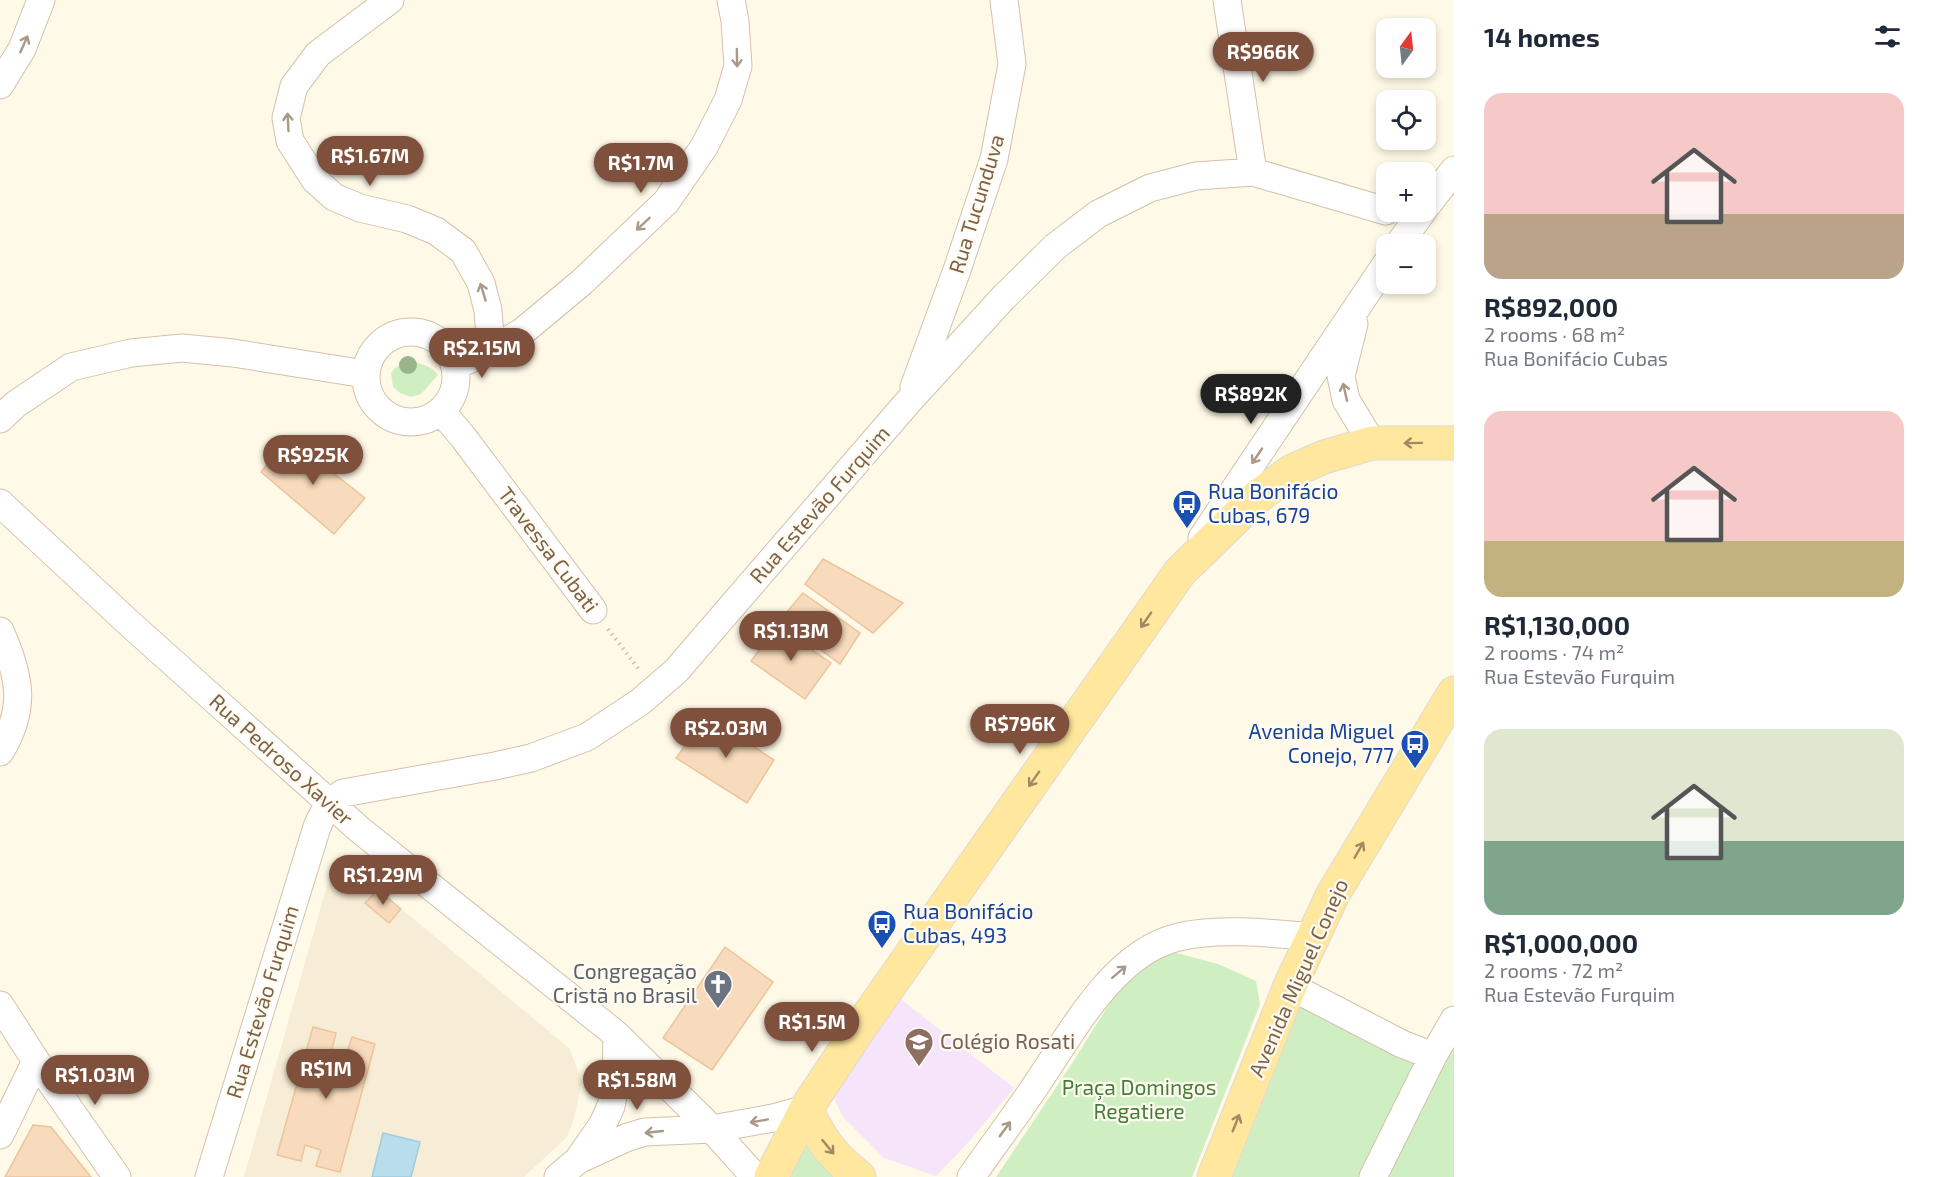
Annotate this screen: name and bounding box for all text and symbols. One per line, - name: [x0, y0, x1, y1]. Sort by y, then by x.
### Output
- north arrow: [1376, 18, 1436, 78]
- map controls: [1376, 18, 1436, 294]
- icon: filters: [1871, 20, 1904, 53]
- text: 14 homes: [1484, 21, 1600, 52]
- pin: R$966K: [1214, 32, 1312, 83]
- one-way arrow: [19, 35, 30, 53]
- text: R$966K: [1227, 39, 1299, 63]
- one-way arrow: [732, 48, 743, 67]
- button: locate: [1376, 90, 1436, 150]
- one-way arrow: [282, 113, 293, 132]
- street label: Rua Tucunduva: [943, 131, 1009, 276]
- icon: home: [1640, 132, 1748, 240]
- pin: R$1.67M: [315, 136, 425, 187]
- text: R$1.67M: [331, 143, 409, 167]
- pin: R$1.7M: [592, 143, 690, 194]
- text: R$1.7M: [608, 150, 674, 174]
- button: +: [1376, 162, 1436, 222]
- one-way arrow: [636, 217, 651, 231]
- button: −: [1376, 234, 1436, 294]
- one-way arrow: [477, 283, 488, 302]
- text: R$892,000: [1484, 291, 1618, 322]
- text: 2 rooms · 68 m²: [1484, 322, 1625, 346]
- pin: R$2.15M: [427, 328, 537, 379]
- text: R$2.15M: [443, 335, 521, 359]
- text: Rua Bonifácio Cubas: [1484, 346, 1668, 370]
- pin: R$892K: [1202, 374, 1300, 425]
- text: R$892K: [1214, 381, 1288, 405]
- one-way arrow: [1338, 383, 1350, 402]
- street label: Rua Estevão Furquim: [744, 420, 894, 588]
- pin: R$925K: [264, 435, 362, 486]
- one-way arrow: [1404, 437, 1424, 449]
- text: R$925K: [277, 442, 349, 466]
- one-way arrow: [1251, 447, 1263, 464]
- icon: home: [1640, 450, 1748, 558]
- place label: Rua Bonifácio Cubas, 679: [1208, 478, 1338, 527]
- street label: Travessa Cubati: [494, 481, 605, 617]
- bus stop icon: Rua Bonifácio Cubas, 679: [1171, 488, 1203, 530]
- text: R$1,130,000: [1484, 609, 1630, 640]
- pin: R$1.13M: [736, 611, 846, 662]
- one-way arrow: [1140, 611, 1152, 627]
- text: R$1.13M: [753, 618, 829, 642]
- text: 2 rooms · 74 m²: [1484, 640, 1624, 664]
- text: Rua Estevão Furquim: [1484, 664, 1675, 688]
- street label: Rua Pedroso Xavier: [205, 688, 359, 830]
- pin: R$796K: [971, 704, 1069, 755]
- pin: R$2.03M: [671, 708, 781, 759]
- text: R$796K: [984, 711, 1056, 735]
- text: R$2.03M: [684, 715, 768, 739]
- place label: Avenida Miguel Conejo, 777: [1249, 718, 1395, 768]
- bus stop icon: Avenida Miguel Conejo, 777: [1399, 728, 1431, 770]
- icon: home: [1640, 768, 1748, 876]
- one-way arrow: [1028, 771, 1040, 787]
- one-way arrow: [1353, 841, 1365, 858]
- pin: R$1.29M: [328, 855, 438, 906]
- text: R$1.29M: [343, 862, 423, 886]
- street label: Avenida Miguel Conejo: [1243, 874, 1354, 1081]
- place label: Rua Bonifácio Cubas, 493: [903, 898, 1033, 947]
- street label: Rua Estevão Furquim: [220, 902, 303, 1101]
- bus stop icon: Rua Bonifácio Cubas, 493: [866, 908, 898, 950]
- text: R$1,000,000: [1484, 927, 1638, 958]
- place label: Congregação Cristã no Brasil: [553, 958, 698, 1007]
- text: 2 rooms · 72 m²: [1484, 958, 1623, 982]
- one-way arrow: [1111, 965, 1126, 979]
- church icon: Congregação Cristã no Brasil: [702, 968, 734, 1010]
- text: Rua Estevão Furquim: [1484, 982, 1675, 1006]
- pin: R$1.5M: [763, 1002, 861, 1053]
- text: R$1.5M: [778, 1009, 846, 1033]
- school or university icon: Colégio Rosati: [903, 1026, 935, 1068]
- place label: Colégio Rosati: [940, 1028, 1075, 1053]
- pin: R$1M: [290, 1049, 362, 1100]
- pin: R$1.03M: [40, 1055, 150, 1106]
- text: R$1M: [300, 1056, 352, 1080]
- pin: R$1.58M: [582, 1060, 692, 1111]
- text: R$1.03M: [55, 1062, 135, 1086]
- text: R$1.58M: [597, 1067, 677, 1091]
- park label: Praça Domingos Regatiere: [1062, 1074, 1216, 1123]
- one-way arrow: [1231, 1114, 1242, 1132]
- one-way arrow: [750, 1115, 769, 1126]
- one-way arrow: [999, 1122, 1011, 1138]
- one-way arrow: [644, 1127, 664, 1138]
- one-way arrow: [821, 1139, 834, 1155]

